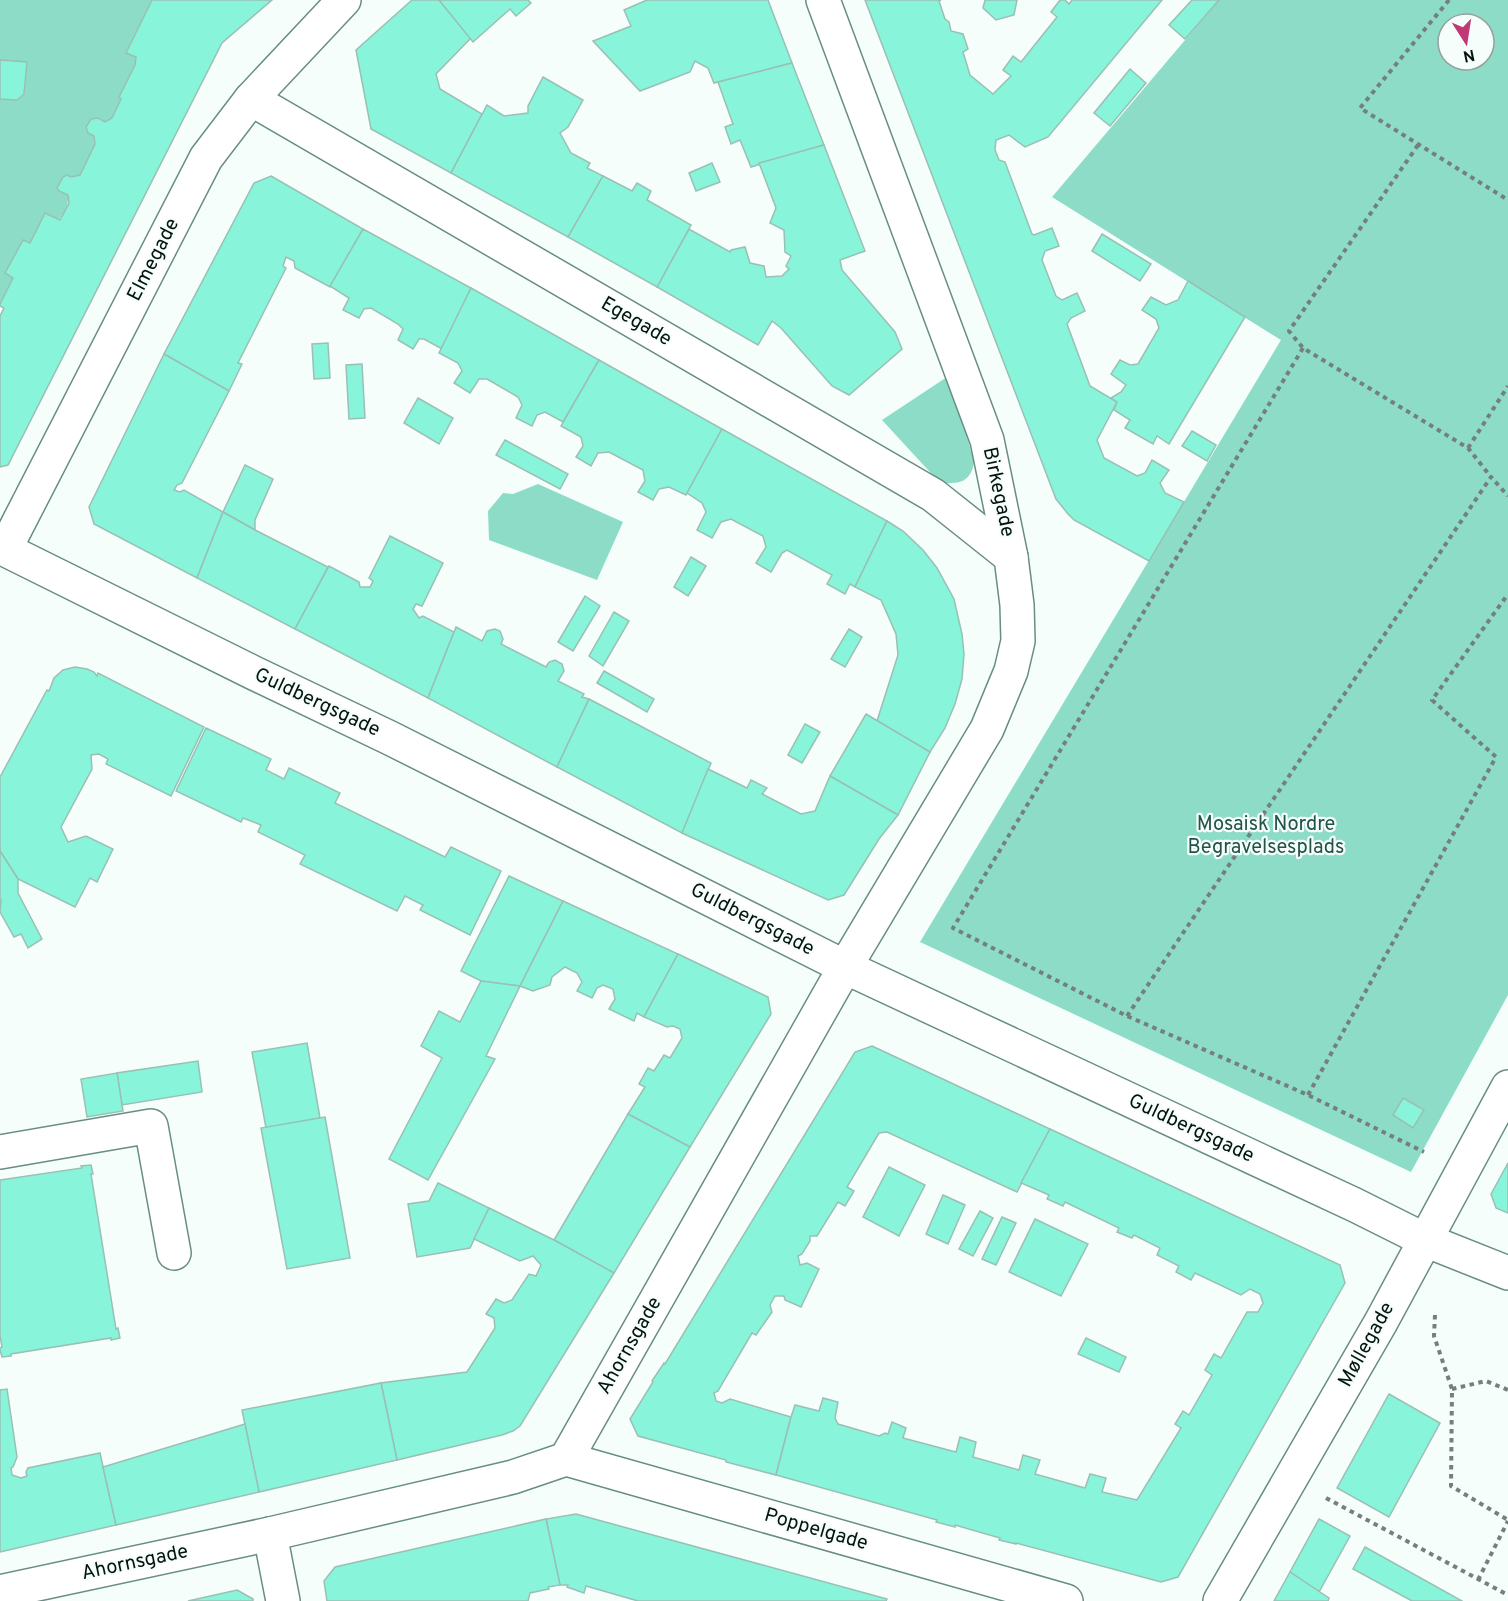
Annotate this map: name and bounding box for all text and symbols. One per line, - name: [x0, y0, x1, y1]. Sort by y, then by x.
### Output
- north arrow: [1436, 12, 1496, 72]
- text: N: [1461, 44, 1476, 66]
- street label: Elmegade: [122, 214, 186, 306]
- street label: Egegade: [596, 291, 676, 353]
- street label: Birkegade: [976, 445, 1020, 539]
- street label: Guldbergsgade: [250, 662, 384, 744]
- park label: Mosaisk Nordre Begravelsesplads: [1188, 812, 1344, 861]
- street label: Guldbergsgade: [686, 878, 818, 962]
- street label: Guldbergsgade: [1124, 1088, 1258, 1170]
- street label: Ahornsgade: [592, 1292, 668, 1400]
- street label: Møllegade: [1333, 1298, 1401, 1392]
- street label: Poppelgade: [761, 1503, 871, 1557]
- street label: Ahornsgade: [79, 1539, 191, 1587]

